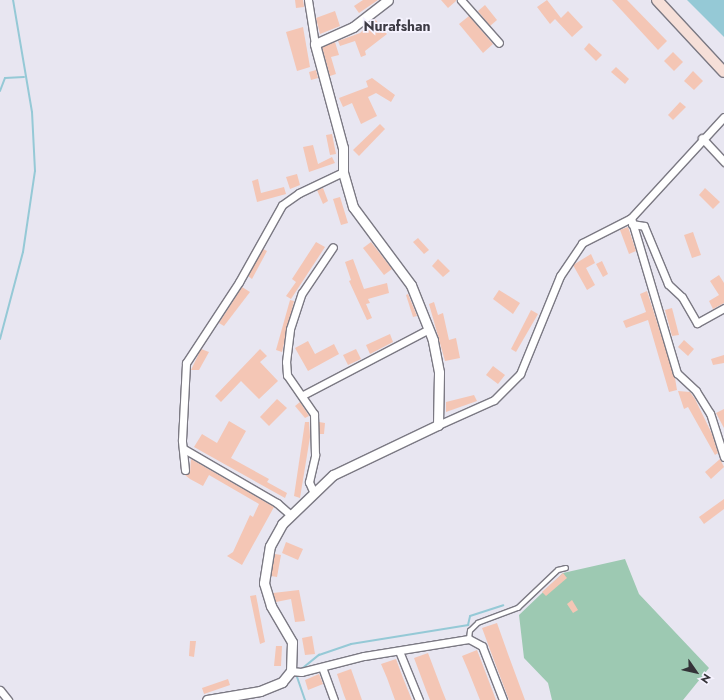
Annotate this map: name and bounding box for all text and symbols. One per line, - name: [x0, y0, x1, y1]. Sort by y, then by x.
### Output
- district label: Nurafshan: [363, 18, 431, 34]
- north arrow: [676, 652, 716, 692]
- text: N: [697, 671, 715, 687]

